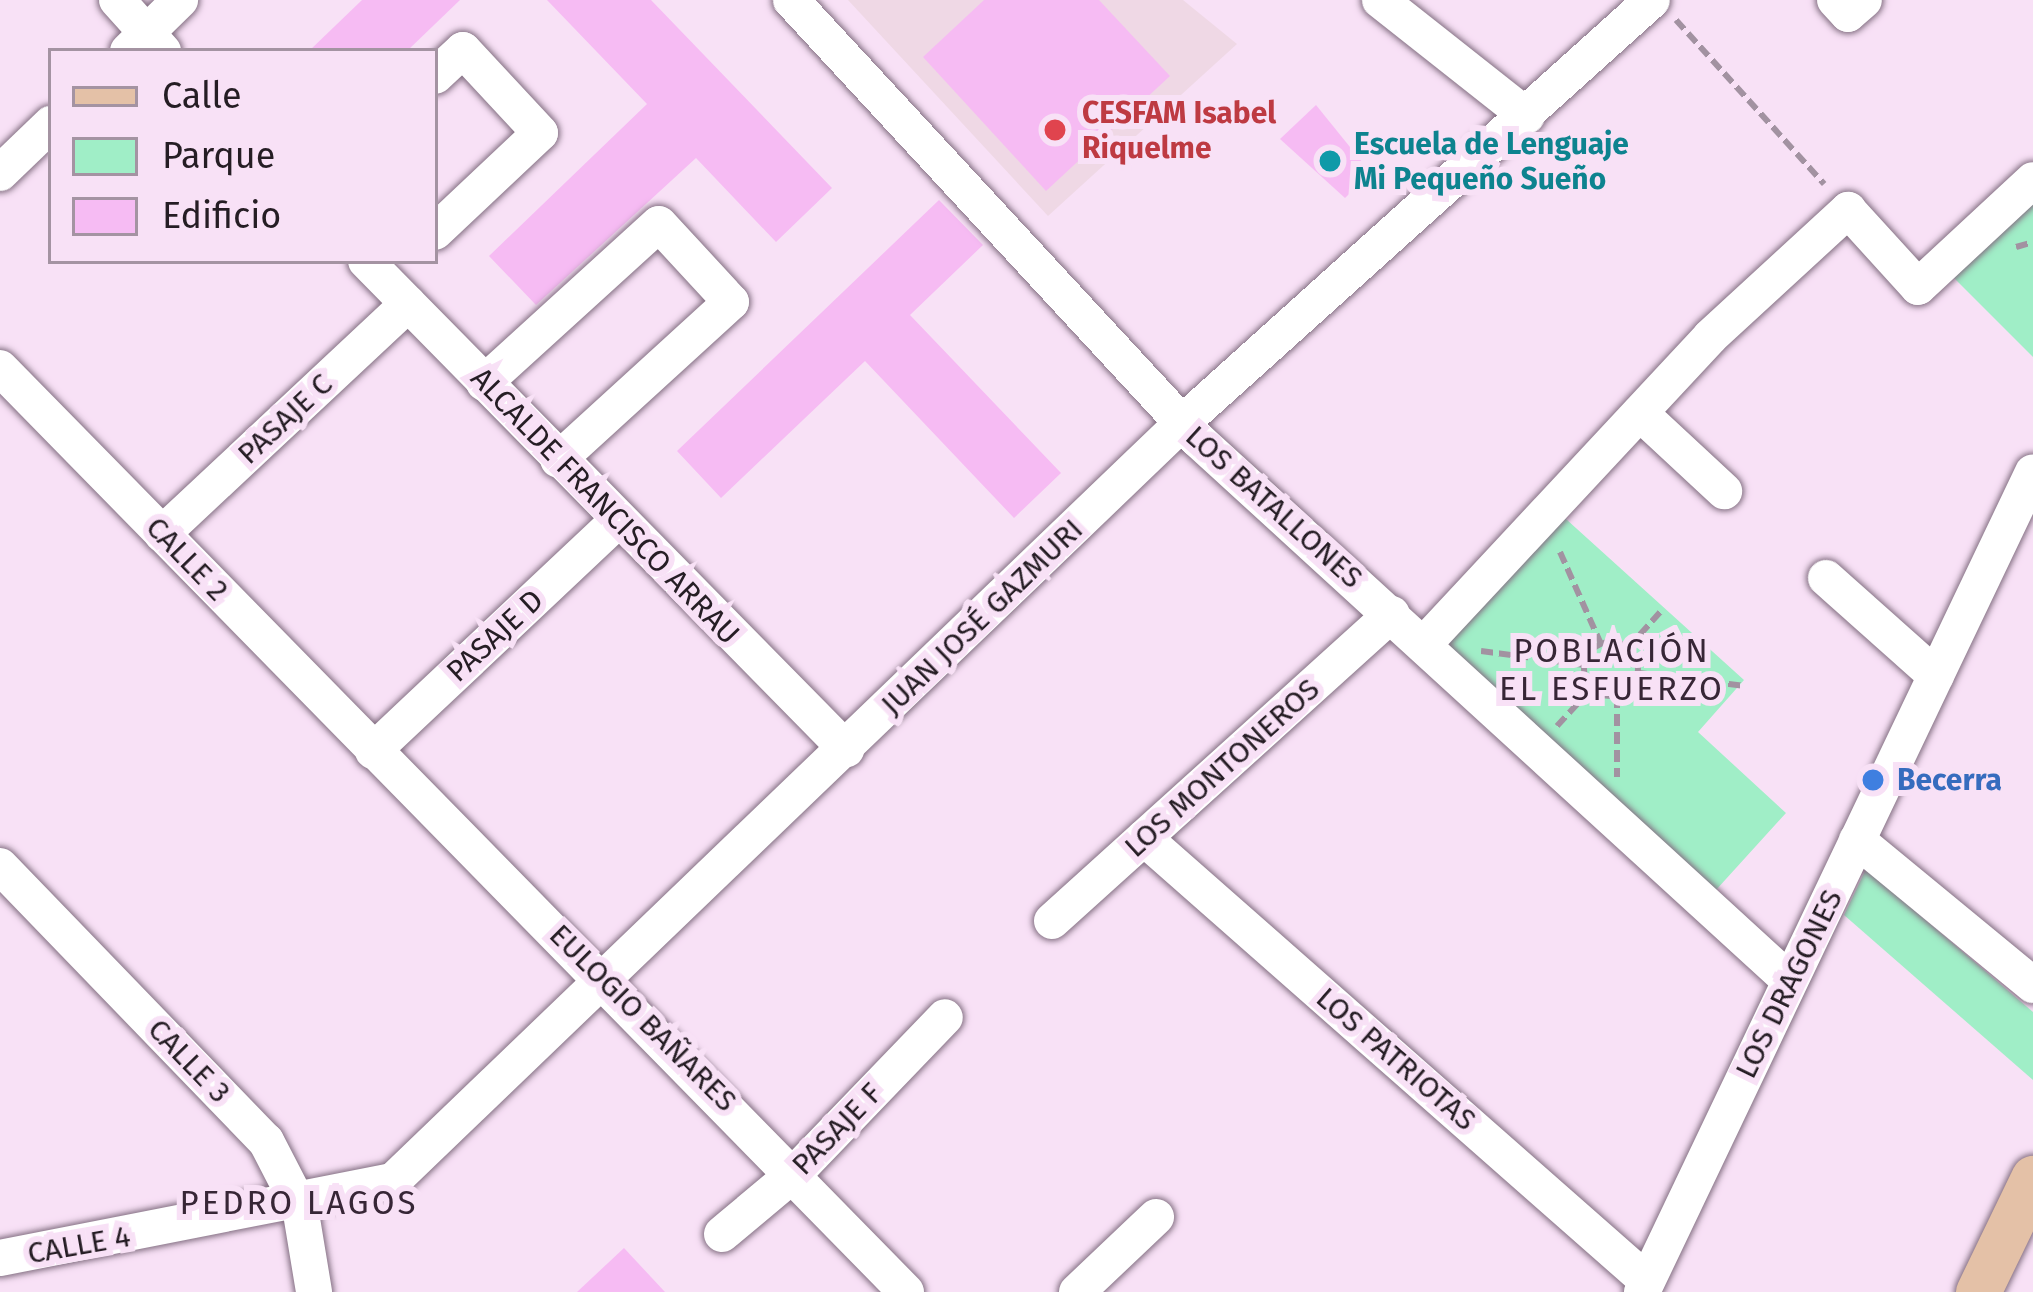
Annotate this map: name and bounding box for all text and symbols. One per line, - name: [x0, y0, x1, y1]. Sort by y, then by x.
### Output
- legend: [48, 48, 438, 264]
- text: Calle: [162, 74, 242, 118]
- place label: CESFAM Isabel Riquelme: [1082, 95, 1276, 166]
- marker: CESFAM Isabel Riquelme: [1039, 114, 1071, 146]
- place label: Escuela de Lenguaje Mi Pequeño Sueño: [1354, 126, 1629, 196]
- text: Parque: [162, 134, 275, 178]
- marker: Escuela de Lenguaje Mi Pequeño Sueño: [1317, 148, 1343, 174]
- text: Edificio: [162, 194, 281, 238]
- street label: ALCALDE FRANCISCO ARRAU: [463, 360, 747, 652]
- street label: PASAJE C: [230, 366, 340, 472]
- street label: LOS BATALLONES: [1178, 418, 1370, 596]
- street label: CALLE 2: [138, 510, 236, 608]
- street label: JUAN JOSÉ GAZMURI: [874, 512, 1090, 722]
- street label: PASAJE D: [439, 582, 551, 690]
- district label: POBLACIÓN EL ESFUERZO: [1499, 632, 1725, 710]
- street label: LOS MONTONEROS: [1117, 671, 1327, 865]
- place label: Becerra: [1897, 762, 2002, 798]
- marker: Becerra: [1860, 767, 1886, 793]
- street label: LOS DRAGONES: [1728, 884, 1850, 1084]
- street label: EULOGIO BAÑARES: [542, 917, 744, 1119]
- street label: LOS PATRIOTAS: [1309, 980, 1483, 1138]
- street label: CALLE 3: [140, 1012, 238, 1110]
- street label: PASAJE F: [784, 1075, 890, 1183]
- district label: PEDRO LAGOS: [180, 1184, 418, 1224]
- street label: CALLE 4: [25, 1218, 133, 1272]

